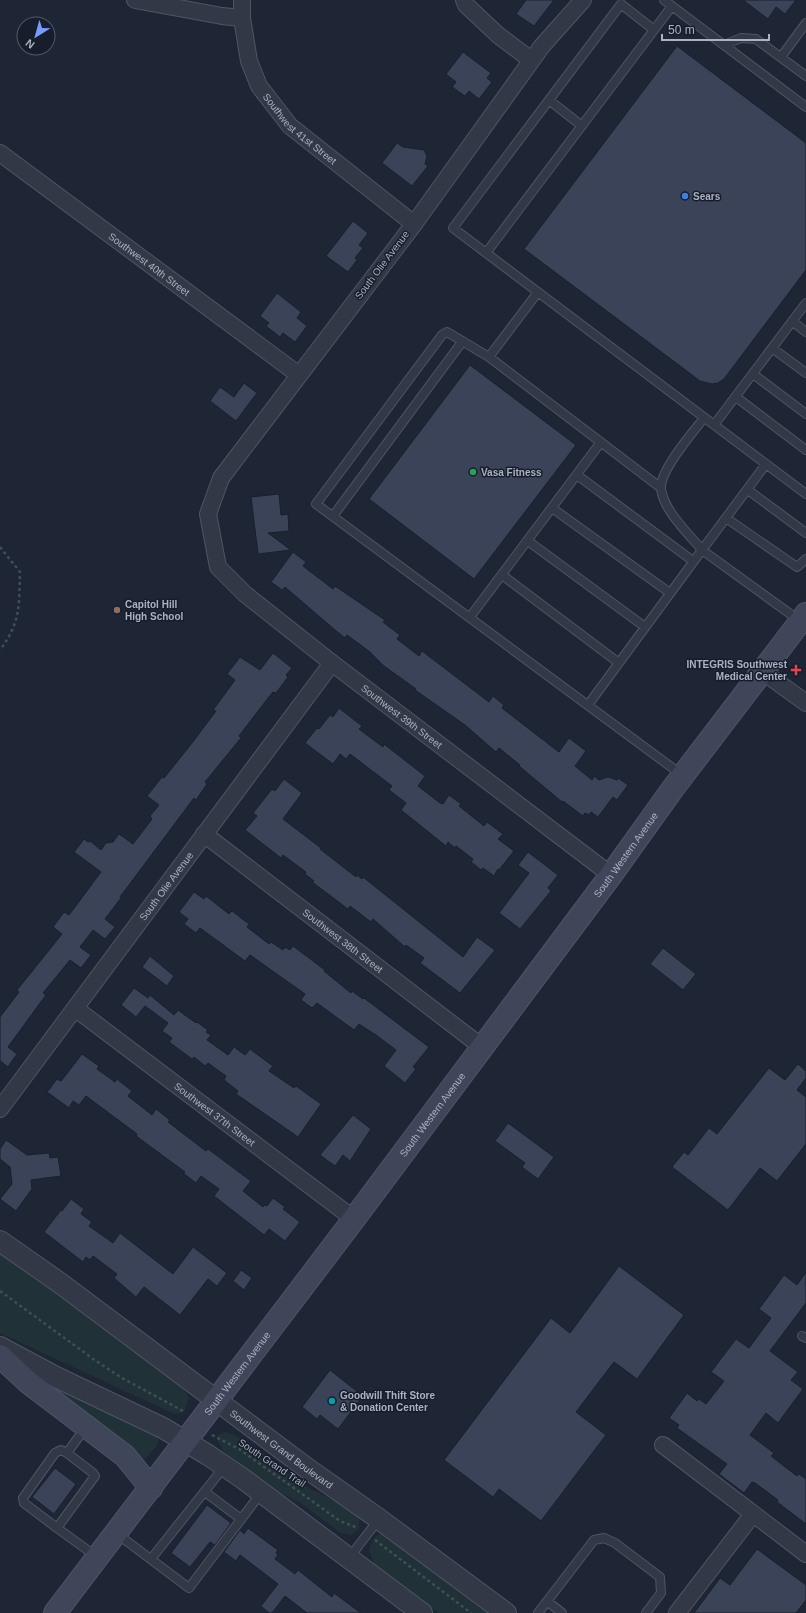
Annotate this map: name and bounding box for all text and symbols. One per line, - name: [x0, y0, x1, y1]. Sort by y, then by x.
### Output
- north arrow: [16, 16, 56, 56]
- scale bar: [662, 16, 769, 42]
- text: 50 m: [668, 23, 695, 37]
- text: N: [23, 37, 37, 51]
- street label: Southwest 41st Street: [261, 91, 339, 166]
- marker: Sears: [680, 191, 690, 201]
- place label: Sears: [693, 191, 721, 202]
- street label: South Olie Avenue: [353, 228, 412, 301]
- street label: Southwest 40th Street: [107, 230, 192, 298]
- marker: Vasa Fitness: [468, 467, 478, 477]
- place label: Vasa Fitness: [481, 467, 542, 478]
- place label: Capitol Hill High School: [125, 599, 184, 622]
- marker: Capitol Hill High School: [112, 605, 122, 615]
- place label: INTEGRIS Southwest Medical Center: [686, 659, 788, 682]
- marker: INTEGRIS Southwest Medical Center: [790, 664, 802, 676]
- street label: Southwest 39th Street: [359, 682, 445, 750]
- street label: South Western Avenue: [591, 810, 660, 899]
- street label: South Olie Avenue: [137, 849, 195, 922]
- street label: Southwest 38th Street: [300, 906, 386, 975]
- street label: South Western Avenue: [397, 1070, 467, 1159]
- street label: Southwest 37th Street: [172, 1080, 258, 1148]
- street label: South Western Avenue: [202, 1329, 272, 1417]
- place label: Goodwill Thift Store & Donation Center: [340, 1390, 435, 1413]
- marker: Goodwill Thift Store & Donation Center: [327, 1396, 337, 1406]
- street label: Southwest Grand Boulevard: [228, 1407, 335, 1490]
- street label: South Grand Trail: [236, 1437, 308, 1489]

